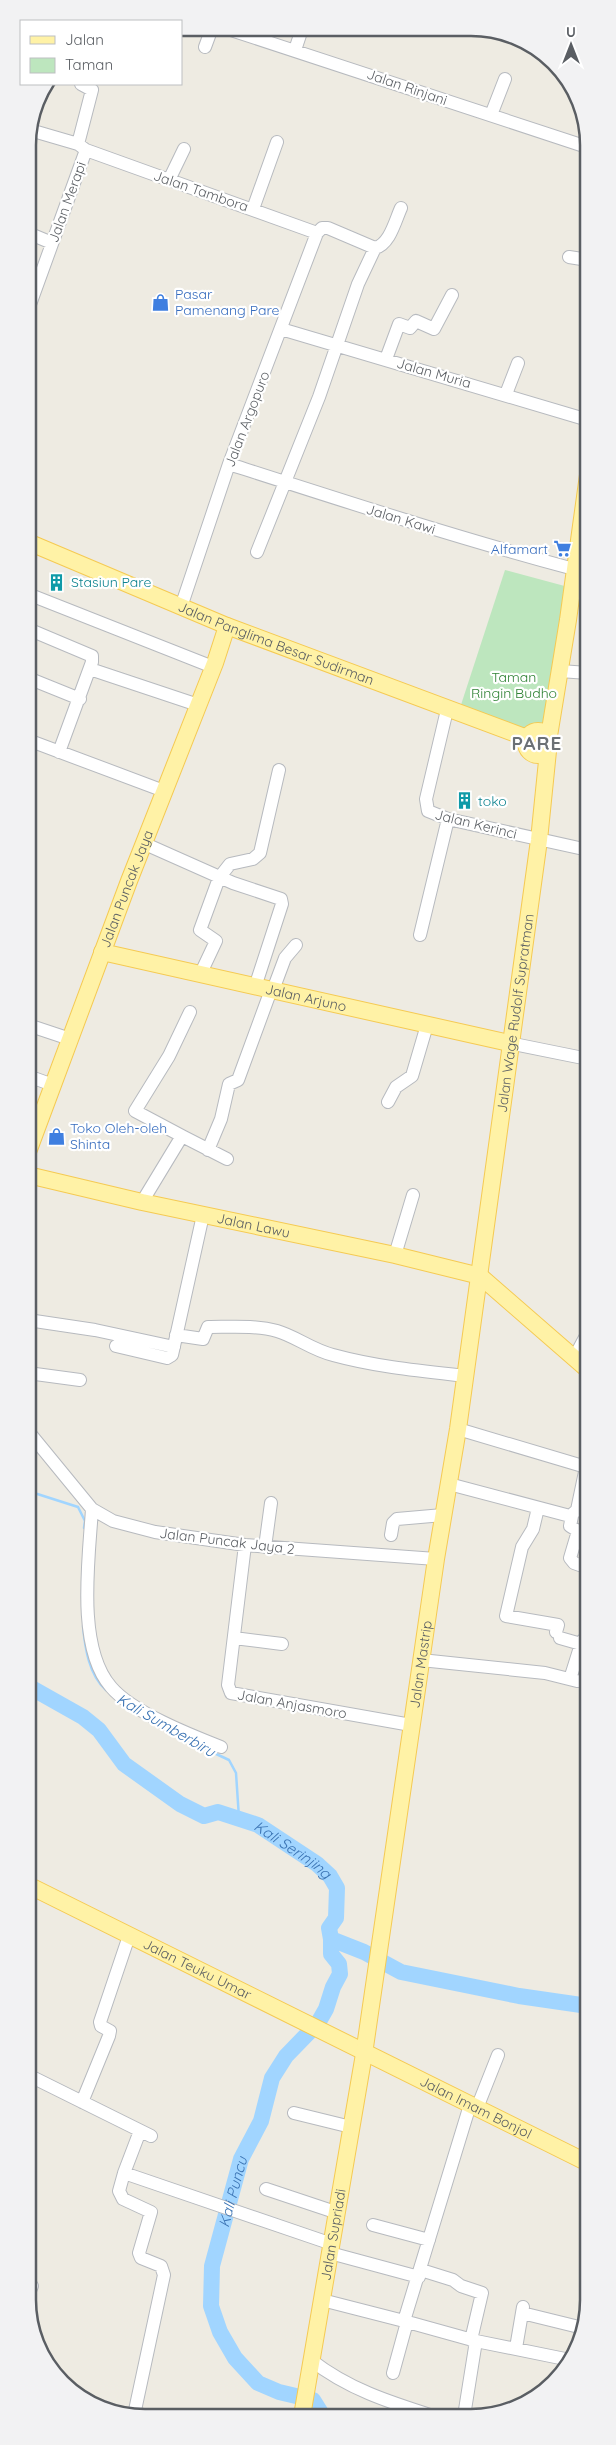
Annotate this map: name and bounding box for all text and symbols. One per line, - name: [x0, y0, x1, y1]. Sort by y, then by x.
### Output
- legend: [20, 20, 182, 85]
- north arrow: [546, 20, 596, 70]
- text: U: [566, 23, 576, 41]
- text: Jalan: [65, 30, 104, 49]
- text: Taman: [65, 55, 113, 74]
- street label: Jalan Rinjani: [364, 65, 450, 109]
- street label: Jalan Merapi: [44, 159, 90, 245]
- street label: Jalan Tambora: [151, 166, 251, 216]
- place label: Pasar Pamenang Pare: [175, 285, 280, 319]
- shop icon: Pasar Pamenang Pare: [151, 292, 171, 312]
- street label: Jalan Muria: [395, 354, 473, 392]
- street label: Jalan Argopuro: [220, 369, 274, 469]
- street label: Jalan Kawi: [364, 500, 438, 538]
- supermarket icon: Alfamart: [552, 539, 572, 559]
- place label: Alfamart: [491, 540, 548, 558]
- building icon: Stasiun Pare: [47, 572, 67, 592]
- place label: Stasiun Pare: [71, 573, 151, 591]
- street label: Jalan Panglima Besar Sudirman: [175, 597, 377, 689]
- park label: Taman Ringin Budho: [471, 668, 557, 702]
- district label: PARE: [512, 731, 562, 755]
- building icon: toko: [454, 791, 474, 811]
- place label: toko: [478, 792, 507, 810]
- street label: Jalan Kerinci: [433, 805, 519, 843]
- street label: Jalan Puncak Jaya: [96, 827, 157, 950]
- street label: Jalan Wage Rudolf Supratman: [493, 913, 538, 1114]
- street label: Jalan Arjuno: [264, 980, 348, 1015]
- place label: Toko Oleh-oleh Shinta: [70, 1119, 167, 1153]
- shop icon: Toko Oleh-oleh Shinta: [46, 1126, 66, 1146]
- street label: Jalan Lawu: [215, 1209, 292, 1242]
- street label: Jalan Puncak Jaya 2: [158, 1524, 296, 1558]
- street label: Jalan Mastrip: [405, 1619, 436, 1709]
- street label: Jalan Anjasmoro: [236, 1686, 348, 1722]
- water label: Kali Sumberbiru: [113, 1689, 220, 1762]
- water label: Kali Serinjing: [251, 1816, 337, 1884]
- street label: Jalan Teuku Umar: [140, 1935, 255, 2004]
- street label: Jalan Imam Bonjol: [417, 2072, 535, 2143]
- water label: Kali Puncu: [213, 2153, 251, 2229]
- street label: Jalan Supriadi: [316, 2187, 350, 2282]

